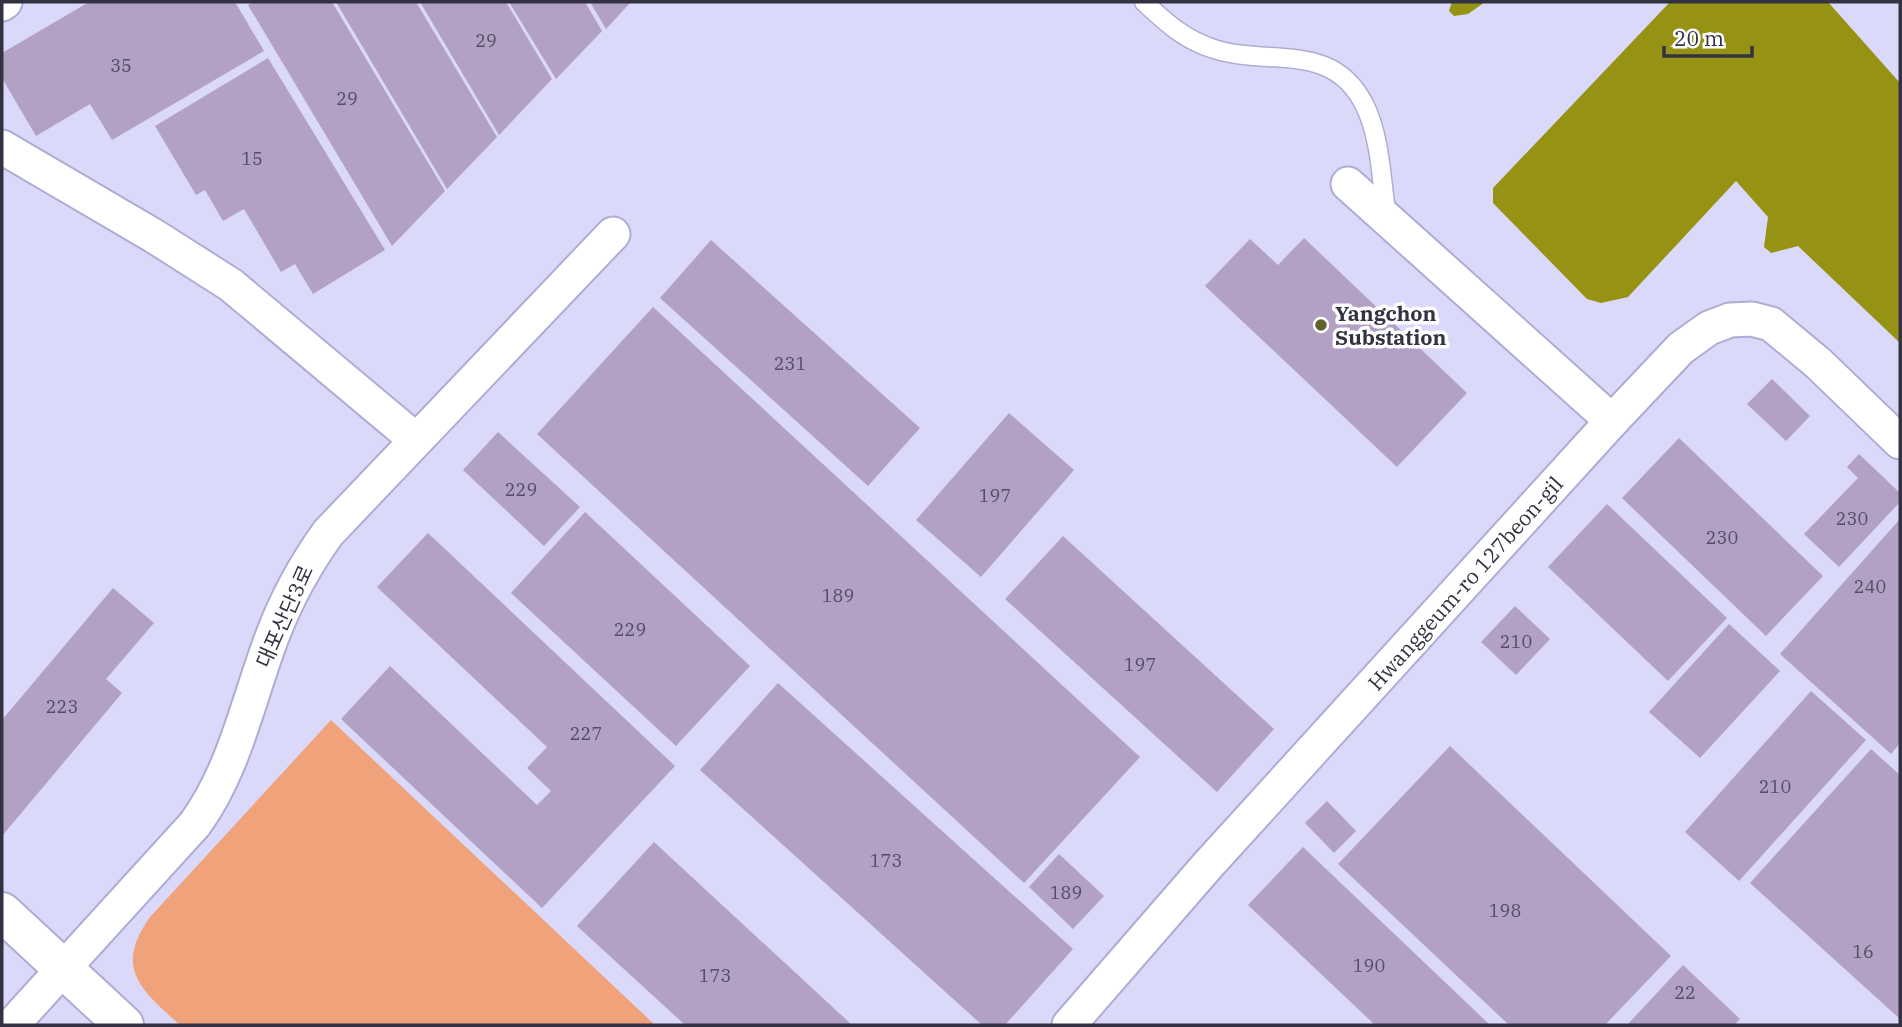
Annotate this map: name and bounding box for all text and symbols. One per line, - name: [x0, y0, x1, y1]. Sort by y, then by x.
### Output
- scale bar: [1664, 14, 1752, 58]
- text: 20 m: [1674, 24, 1724, 52]
- house number: 29: [475, 29, 497, 52]
- house number: 35: [110, 54, 132, 77]
- house number: 29: [336, 87, 358, 110]
- house number: 15: [241, 147, 263, 170]
- place label: Yangchon Substation: [1335, 299, 1447, 351]
- marker: Yangchon Substation: [1313, 317, 1329, 333]
- house number: 231: [774, 352, 806, 375]
- street label: Hwanggeum-ro 127beon-gil: [1361, 470, 1569, 696]
- house number: 229: [505, 478, 537, 501]
- house number: 197: [979, 484, 1011, 507]
- house number: 230: [1836, 507, 1868, 530]
- house number: 230: [1706, 526, 1738, 549]
- street label: 대포산단3로: [249, 560, 319, 672]
- house number: 240: [1854, 575, 1886, 598]
- house number: 189: [822, 584, 854, 607]
- house number: 229: [614, 618, 646, 641]
- house number: 210: [1500, 630, 1532, 653]
- house number: 197: [1124, 653, 1156, 676]
- house number: 223: [46, 695, 78, 718]
- house number: 227: [570, 722, 602, 745]
- house number: 210: [1759, 775, 1791, 798]
- house number: 173: [870, 849, 902, 872]
- house number: 189: [1050, 881, 1082, 904]
- house number: 198: [1489, 899, 1521, 922]
- house number: 16: [1852, 940, 1874, 963]
- house number: 190: [1353, 954, 1385, 977]
- house number: 173: [699, 964, 731, 987]
- house number: 22: [1674, 981, 1696, 1004]

